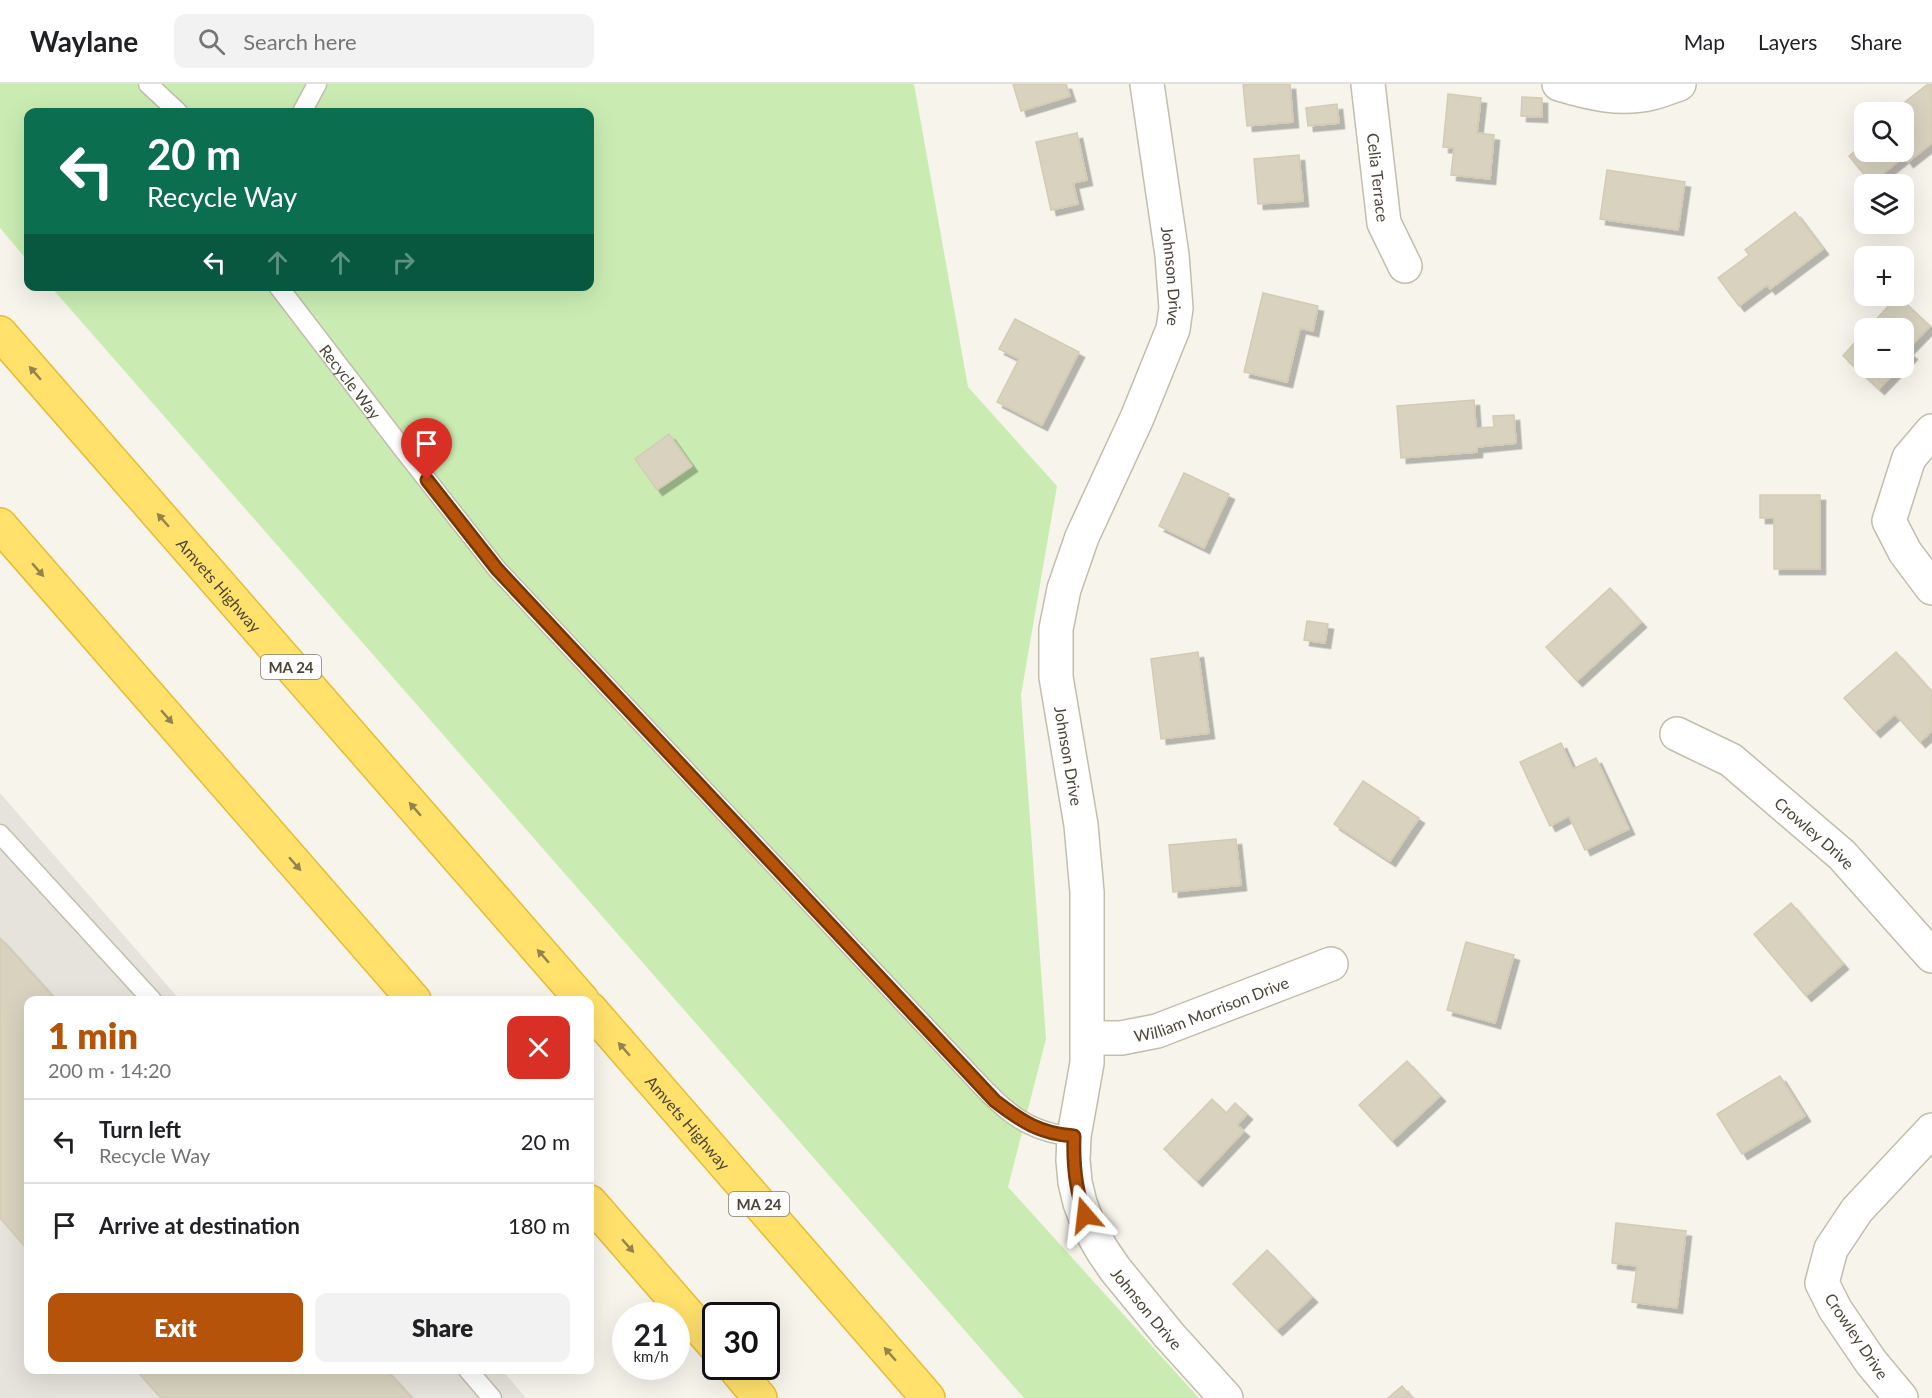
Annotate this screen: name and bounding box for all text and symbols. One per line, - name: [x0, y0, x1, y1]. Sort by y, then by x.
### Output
- search box: [174, 14, 594, 68]
- text: Waylane: [30, 24, 138, 58]
- icon: search: [195, 25, 228, 58]
- text: Search here: [243, 28, 357, 55]
- text: Map: [1684, 29, 1725, 54]
- text: Layers: [1758, 29, 1817, 54]
- text: Share: [1850, 29, 1902, 54]
- map controls: [1854, 102, 1914, 378]
- button: search: [1854, 102, 1914, 162]
- text: 20 m: [147, 129, 241, 179]
- icon: left: [48, 132, 126, 210]
- street label: Celia Terrace: [1364, 132, 1393, 223]
- button: layers: [1854, 174, 1914, 234]
- text: Recycle Way: [147, 180, 297, 213]
- street label: Johnson Drive: [1158, 225, 1186, 328]
- icon: left: [198, 246, 231, 279]
- icon: ahead: [261, 246, 294, 279]
- icon: ahead: [324, 246, 357, 279]
- icon: right: [387, 246, 420, 279]
- button: +: [1854, 246, 1914, 306]
- button: −: [1854, 318, 1914, 378]
- street label: Recycle Way: [316, 340, 386, 423]
- one-way arrow: [29, 366, 42, 381]
- pin: [401, 418, 452, 480]
- icon: arrive: [410, 427, 443, 460]
- one-way arrow: [157, 513, 170, 528]
- street label: Amvets Highway: [173, 534, 266, 636]
- one-way arrow: [32, 562, 45, 577]
- road number: MA 24: [261, 655, 321, 679]
- street label: Johnson Drive: [1052, 705, 1087, 807]
- one-way arrow: [160, 709, 173, 724]
- street label: Crowley Drive: [1771, 793, 1859, 872]
- one-way arrow: [409, 802, 422, 817]
- one-way arrow: [288, 856, 301, 871]
- one-way arrow: [537, 949, 550, 964]
- street label: William Morrison Drive: [1132, 972, 1291, 1045]
- text: 1 min: [48, 1013, 138, 1057]
- button: close: [507, 1016, 570, 1079]
- one-way arrow: [617, 1041, 631, 1056]
- text: 200 m · 14:20: [48, 1058, 171, 1082]
- street label: Amvets Highway: [642, 1071, 735, 1174]
- text: Turn left: [99, 1116, 181, 1143]
- icon: left: [48, 1125, 81, 1158]
- text: 20 m: [521, 1128, 570, 1155]
- text: Recycle Way: [99, 1143, 210, 1167]
- position arrow: [1053, 1183, 1117, 1247]
- road number: MA 24: [729, 1192, 789, 1216]
- icon: arrive: [48, 1209, 81, 1242]
- text: Arrive at destination: [99, 1212, 300, 1239]
- text: 180 m: [508, 1212, 570, 1239]
- one-way arrow: [621, 1238, 634, 1253]
- street label: Johnson Drive: [1108, 1263, 1187, 1353]
- street label: Crowley Drive: [1821, 1289, 1893, 1383]
- button: Exit: [48, 1293, 303, 1362]
- button: Share: [315, 1293, 570, 1362]
- speed limit sign: 30: [702, 1302, 780, 1380]
- text: 21: [634, 1316, 668, 1352]
- text: km/h: [633, 1347, 669, 1365]
- one-way arrow: [884, 1347, 897, 1362]

